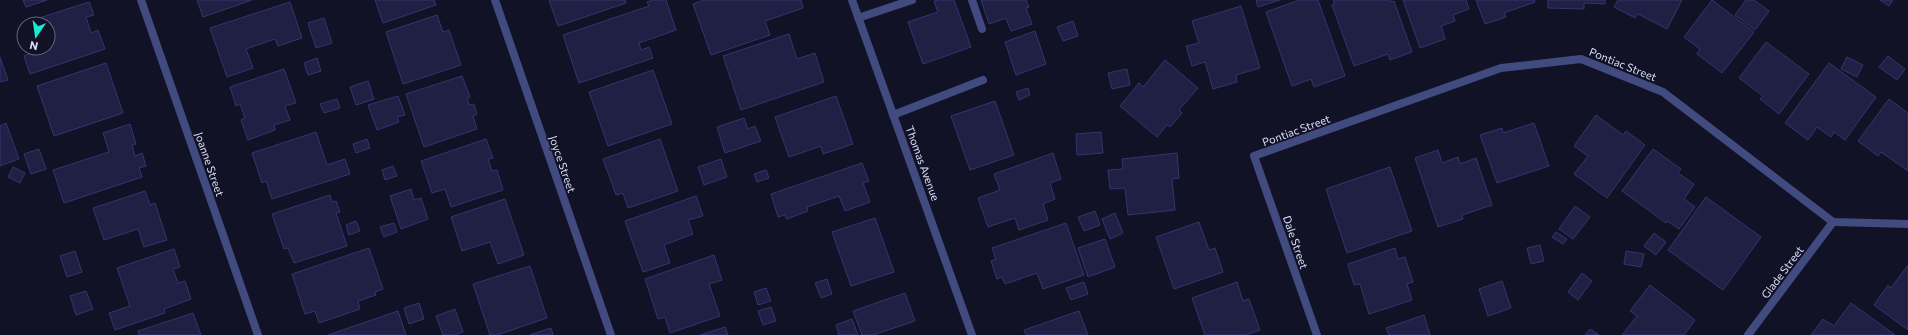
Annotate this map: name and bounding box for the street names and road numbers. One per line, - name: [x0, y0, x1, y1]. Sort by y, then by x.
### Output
- street label: Pontiac Street: [1587, 45, 1659, 84]
- street label: Pontiac Street: [1260, 112, 1332, 148]
- street label: Thomas Avenue: [903, 124, 943, 203]
- street label: Joanne Street: [192, 130, 227, 199]
- street label: Joyce Street: [546, 134, 579, 195]
- street label: Dale Street: [1281, 214, 1311, 271]
- street label: Glade Street: [1758, 243, 1806, 301]

